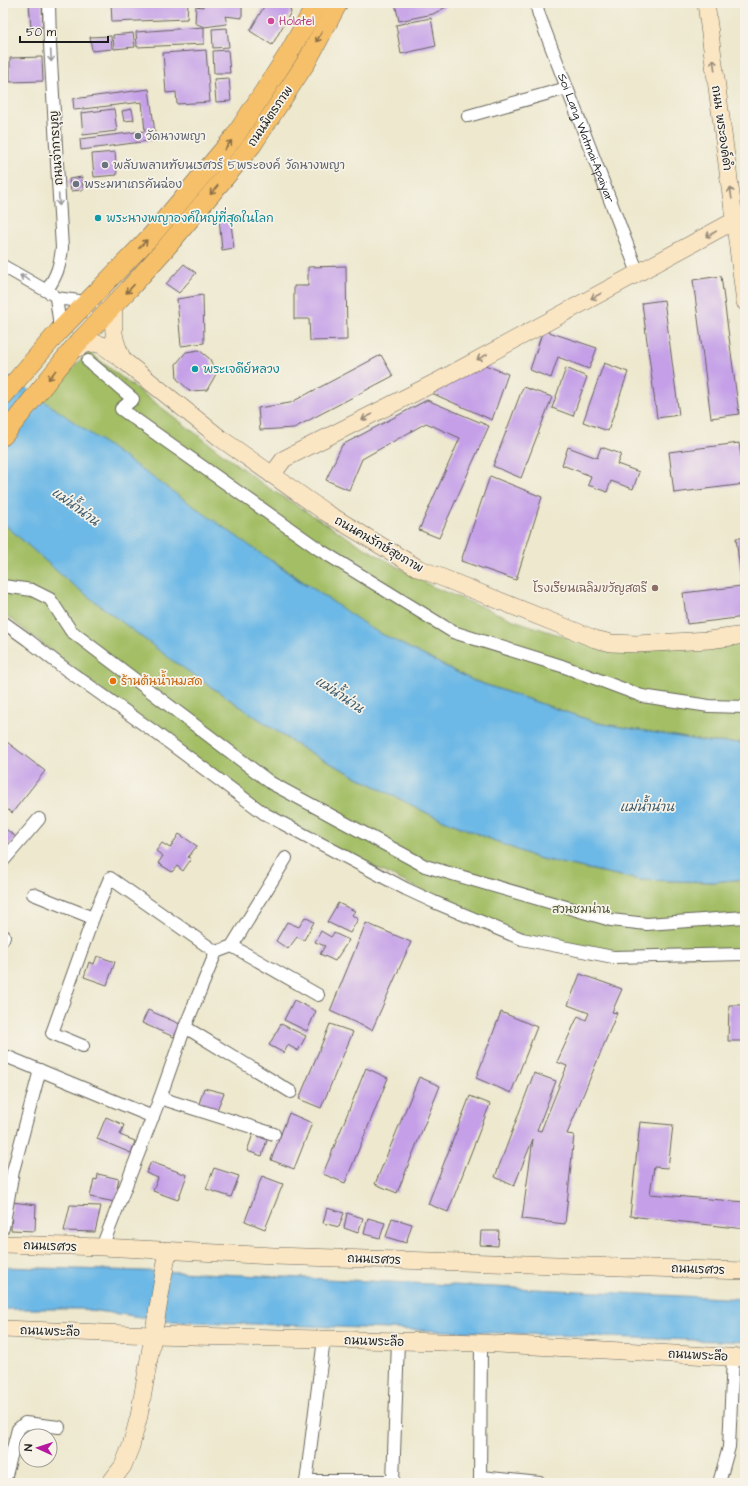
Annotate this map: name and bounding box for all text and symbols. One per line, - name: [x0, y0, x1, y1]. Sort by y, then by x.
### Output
- place label: Holatel: [279, 13, 314, 30]
- marker: Holatel: [266, 16, 276, 26]
- scale bar: [20, 18, 108, 44]
- text: 50 m: [26, 24, 57, 41]
- one-way arrow: [315, 31, 323, 43]
- one-way arrow: [47, 49, 54, 62]
- one-way arrow: [710, 59, 718, 72]
- street label: Soi Lang Watmai-Apaiyar: [553, 71, 618, 206]
- street label: ถนนมิตรภาพ: [244, 82, 297, 150]
- street label: ถนน พระองค์ดำ: [707, 84, 736, 172]
- street label: ถนนจ่าการบุญ: [45, 110, 68, 186]
- place label: วัดนางพญา: [146, 128, 206, 145]
- marker: วัดนางพญา: [133, 131, 143, 141]
- one-way arrow: [223, 139, 232, 150]
- place label: พลับพลาหทัยนเรศวร์ 5พระองค์ วัดนางพญา: [113, 157, 345, 174]
- marker: พลับพลาหทัยนเรศวร์ 5พระองค์ วัดนางพญา: [100, 160, 110, 170]
- place label: พระมหาเถรคันฉ่อง: [84, 176, 182, 193]
- marker: พระมหาเถรคันฉ่อง: [71, 179, 81, 189]
- one-way arrow: [210, 185, 219, 195]
- one-way arrow: [727, 187, 735, 200]
- one-way arrow: [56, 193, 63, 206]
- place label: พระนางพญาองค์ใหญ่ที่สุดในโลก: [106, 207, 274, 227]
- marker: พระนางพญาองค์ใหญ่ที่สุดในโลก: [93, 213, 103, 223]
- one-way arrow: [705, 231, 717, 238]
- one-way arrow: [138, 239, 148, 249]
- one-way arrow: [19, 273, 31, 281]
- one-way arrow: [125, 283, 134, 294]
- one-way arrow: [590, 292, 602, 300]
- one-way arrow: [476, 354, 488, 362]
- place label: พระเจดีย์หลวง: [203, 361, 280, 378]
- marker: พระเจดีย์หลวง: [190, 364, 200, 374]
- one-way arrow: [48, 369, 56, 380]
- one-way arrow: [361, 414, 373, 422]
- water label: แม่น้ำน่าน: [48, 480, 106, 531]
- street label: ถนนคนรักษ์สุขภาพ: [331, 512, 426, 577]
- place label: โรงเรียนเฉลิมขวัญสตรี: [533, 580, 648, 597]
- marker: โรงเรียนเฉลิมขวัญสตรี: [650, 583, 660, 593]
- water label: แม่น้ำน่าน: [312, 669, 370, 718]
- place label: ร้านต้นน้ำนมสด: [121, 670, 203, 690]
- marker: ร้านต้นน้ำนมสด: [108, 676, 118, 686]
- water label: แม่น้ำน่าน: [620, 794, 675, 816]
- park label: สวนชมน่าน: [552, 901, 611, 918]
- street label: ถนนเรศวร: [23, 1237, 77, 1256]
- street label: ถนนเรศวร: [347, 1250, 401, 1269]
- street label: ถนนเรศวร: [671, 1260, 725, 1279]
- street label: ถนนพระลือ: [20, 1322, 80, 1341]
- street label: ถนนพระลือ: [344, 1332, 404, 1351]
- street label: ถนนพระลือ: [667, 1345, 729, 1366]
- north arrow: [18, 1428, 58, 1468]
- text: N: [21, 1444, 36, 1451]

